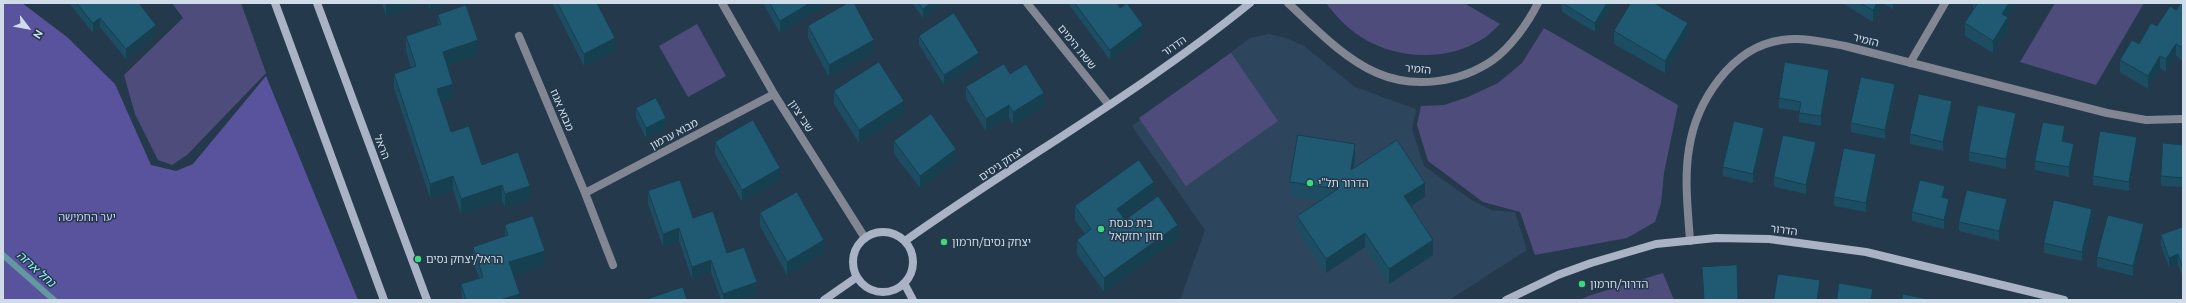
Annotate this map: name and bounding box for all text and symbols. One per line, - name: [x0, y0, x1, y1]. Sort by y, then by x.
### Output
- north arrow: [8, 8, 48, 48]
- street label: ששת הימים: [1055, 22, 1099, 72]
- text: N: [31, 28, 45, 41]
- street label: הזמיר: [1852, 30, 1880, 50]
- street label: הדרור: [1159, 33, 1189, 59]
- street label: הזמיר: [1404, 61, 1432, 77]
- street label: מבוא אגוז: [547, 87, 577, 133]
- street label: שבי ציון: [786, 97, 816, 135]
- street label: מבוא ערמון: [648, 116, 700, 152]
- street label: הראל: [371, 133, 393, 161]
- street label: יצחק ניסים: [976, 144, 1026, 184]
- place label: הדרור תל"י: [1318, 176, 1369, 190]
- marker: הדרור תל"י: [1305, 178, 1315, 188]
- park label: יער החמישה: [58, 210, 116, 224]
- place label: בית כנסת חזון יחזקאל: [1109, 216, 1163, 242]
- street label: הדרור: [1770, 222, 1798, 238]
- marker: בית כנסת חזון יחזקאל: [1096, 224, 1106, 234]
- place label: יצחק נסים/חרמון: [952, 235, 1031, 249]
- marker: יצחק נסים/חרמון: [939, 237, 949, 247]
- water label: נחל ארזה: [14, 248, 58, 290]
- place label: הראל/יצחק נסים: [426, 252, 503, 266]
- marker: הראל/יצחק נסים: [413, 254, 423, 264]
- place label: הדרור/חרמון: [1590, 277, 1648, 291]
- marker: הדרור/חרמון: [1577, 279, 1587, 289]

